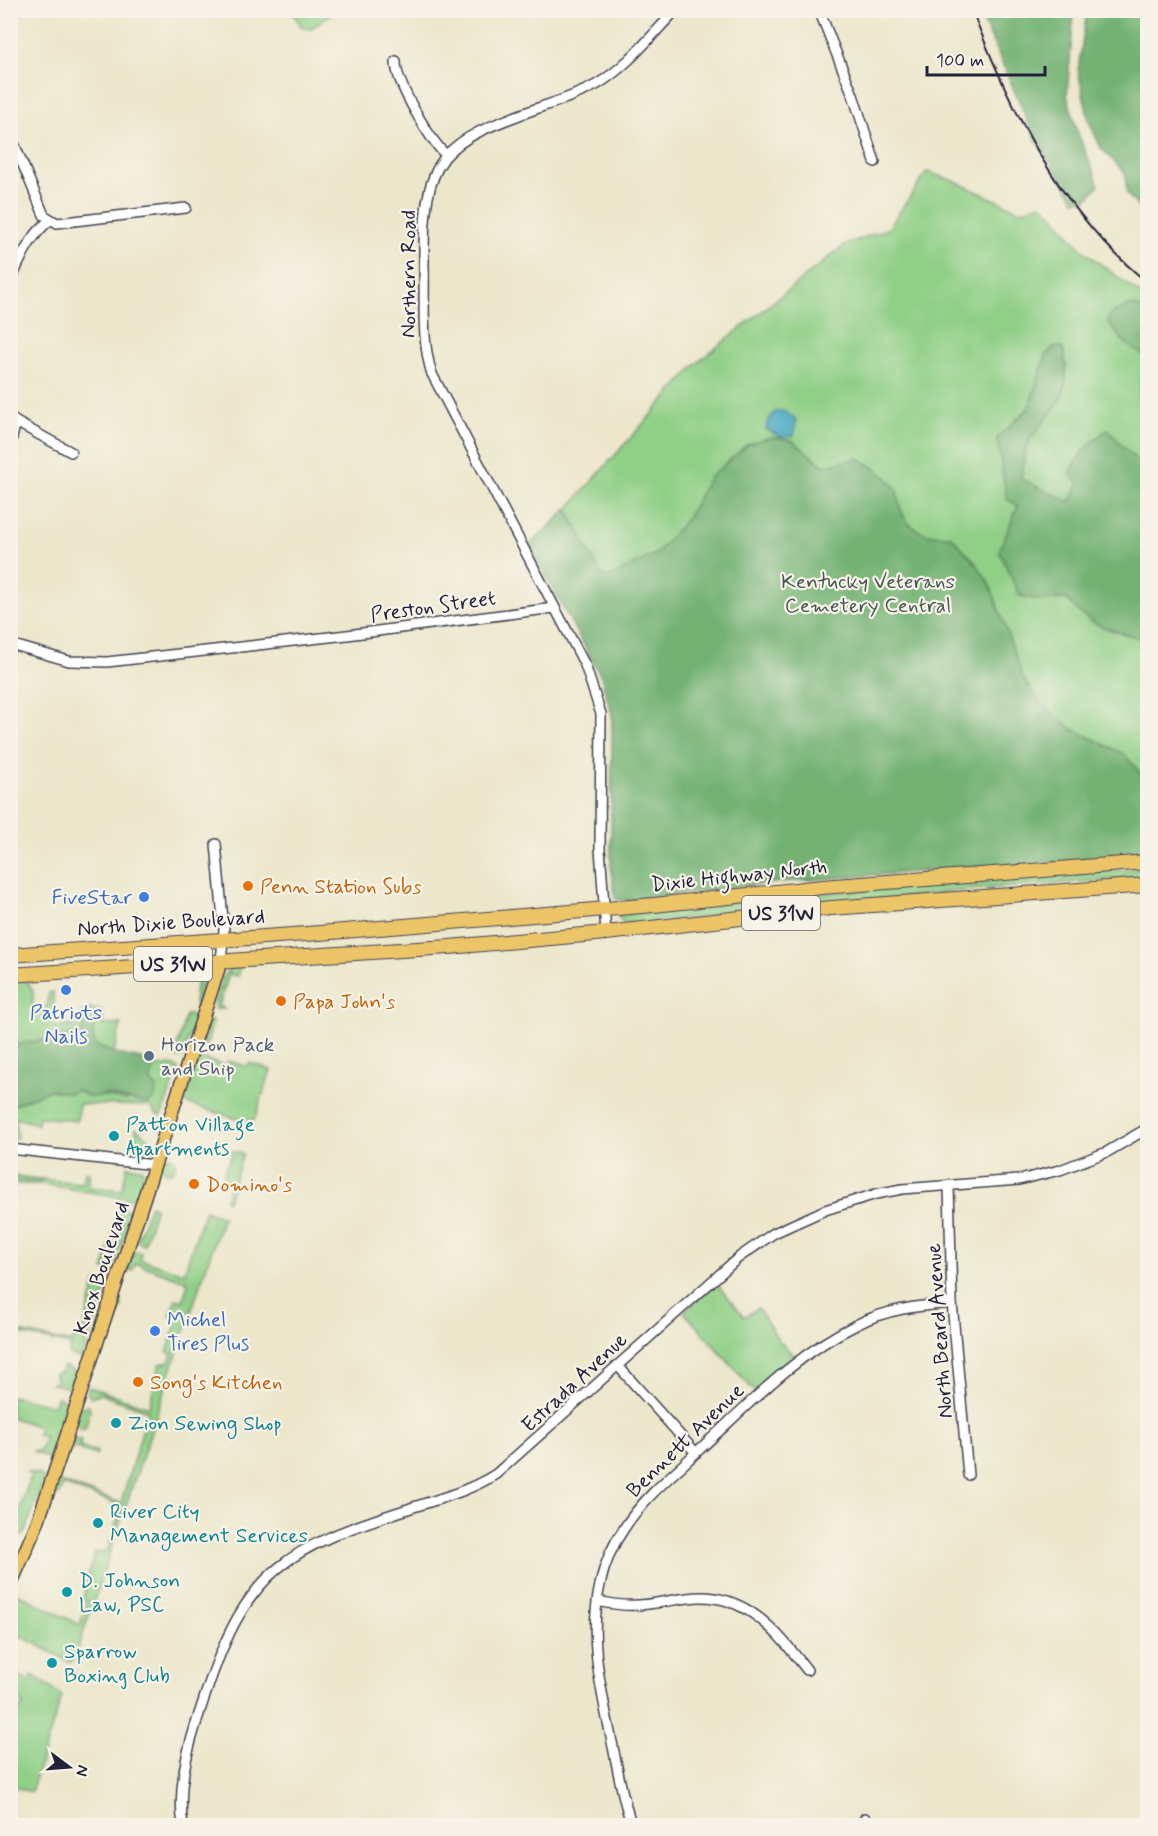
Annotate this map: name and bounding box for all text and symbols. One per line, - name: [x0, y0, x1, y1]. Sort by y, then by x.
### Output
- scale bar: [927, 39, 1046, 77]
- text: 100 m: [936, 49, 984, 73]
- street label: Northern Road: [395, 210, 423, 338]
- park label: Kentucky Veterans Cemetery Central: [781, 568, 955, 620]
- street label: Preston Street: [369, 584, 498, 630]
- street label: Dixie Highway North: [650, 853, 829, 901]
- place label: Penn Station Subs: [260, 873, 422, 901]
- marker: Penn Station Subs: [241, 879, 255, 893]
- place label: FiveStar: [52, 884, 132, 912]
- marker: FiveStar: [137, 890, 151, 904]
- road number: US 31W: [742, 896, 820, 930]
- street label: North Dixie Boulevard: [76, 902, 266, 944]
- road number: US 31W: [134, 947, 212, 981]
- marker: Patriots Nails: [59, 983, 73, 997]
- place label: Papa John's: [293, 988, 395, 1016]
- marker: Papa John's: [274, 994, 288, 1008]
- place label: Patriots Nails: [30, 999, 102, 1051]
- place label: Horizon Pack and Ship: [161, 1031, 275, 1083]
- marker: Horizon Pack and Ship: [142, 1049, 156, 1063]
- place label: Patton Village Apartments: [126, 1111, 255, 1164]
- marker: Patton Village Apartments: [107, 1129, 121, 1143]
- place label: Domino's: [206, 1171, 292, 1199]
- marker: Domino's: [187, 1177, 201, 1191]
- street label: Knox Boulevard: [67, 1198, 137, 1339]
- street label: North Beard Avenue: [920, 1242, 960, 1419]
- place label: Michel Tires Plus: [167, 1306, 249, 1358]
- marker: Michel Tires Plus: [148, 1324, 162, 1338]
- street label: Estrada Avenue: [516, 1326, 634, 1439]
- place label: Song's Kitchen: [150, 1369, 282, 1398]
- marker: Song's Kitchen: [131, 1375, 145, 1389]
- street label: Bennett Avenue: [621, 1377, 751, 1504]
- place label: Zion Sewing Shop: [128, 1410, 282, 1439]
- marker: Zion Sewing Shop: [109, 1416, 123, 1430]
- place label: River City Management Services: [110, 1498, 308, 1551]
- marker: River City Management Services: [91, 1516, 105, 1530]
- place label: D. Johnson Law, PSC: [79, 1567, 180, 1619]
- marker: D. Johnson Law, PSC: [60, 1585, 74, 1599]
- place label: Sparrow Boxing Club: [64, 1638, 170, 1690]
- marker: Sparrow Boxing Club: [45, 1656, 59, 1670]
- north arrow: [39, 1737, 99, 1797]
- text: N: [70, 1763, 94, 1779]

